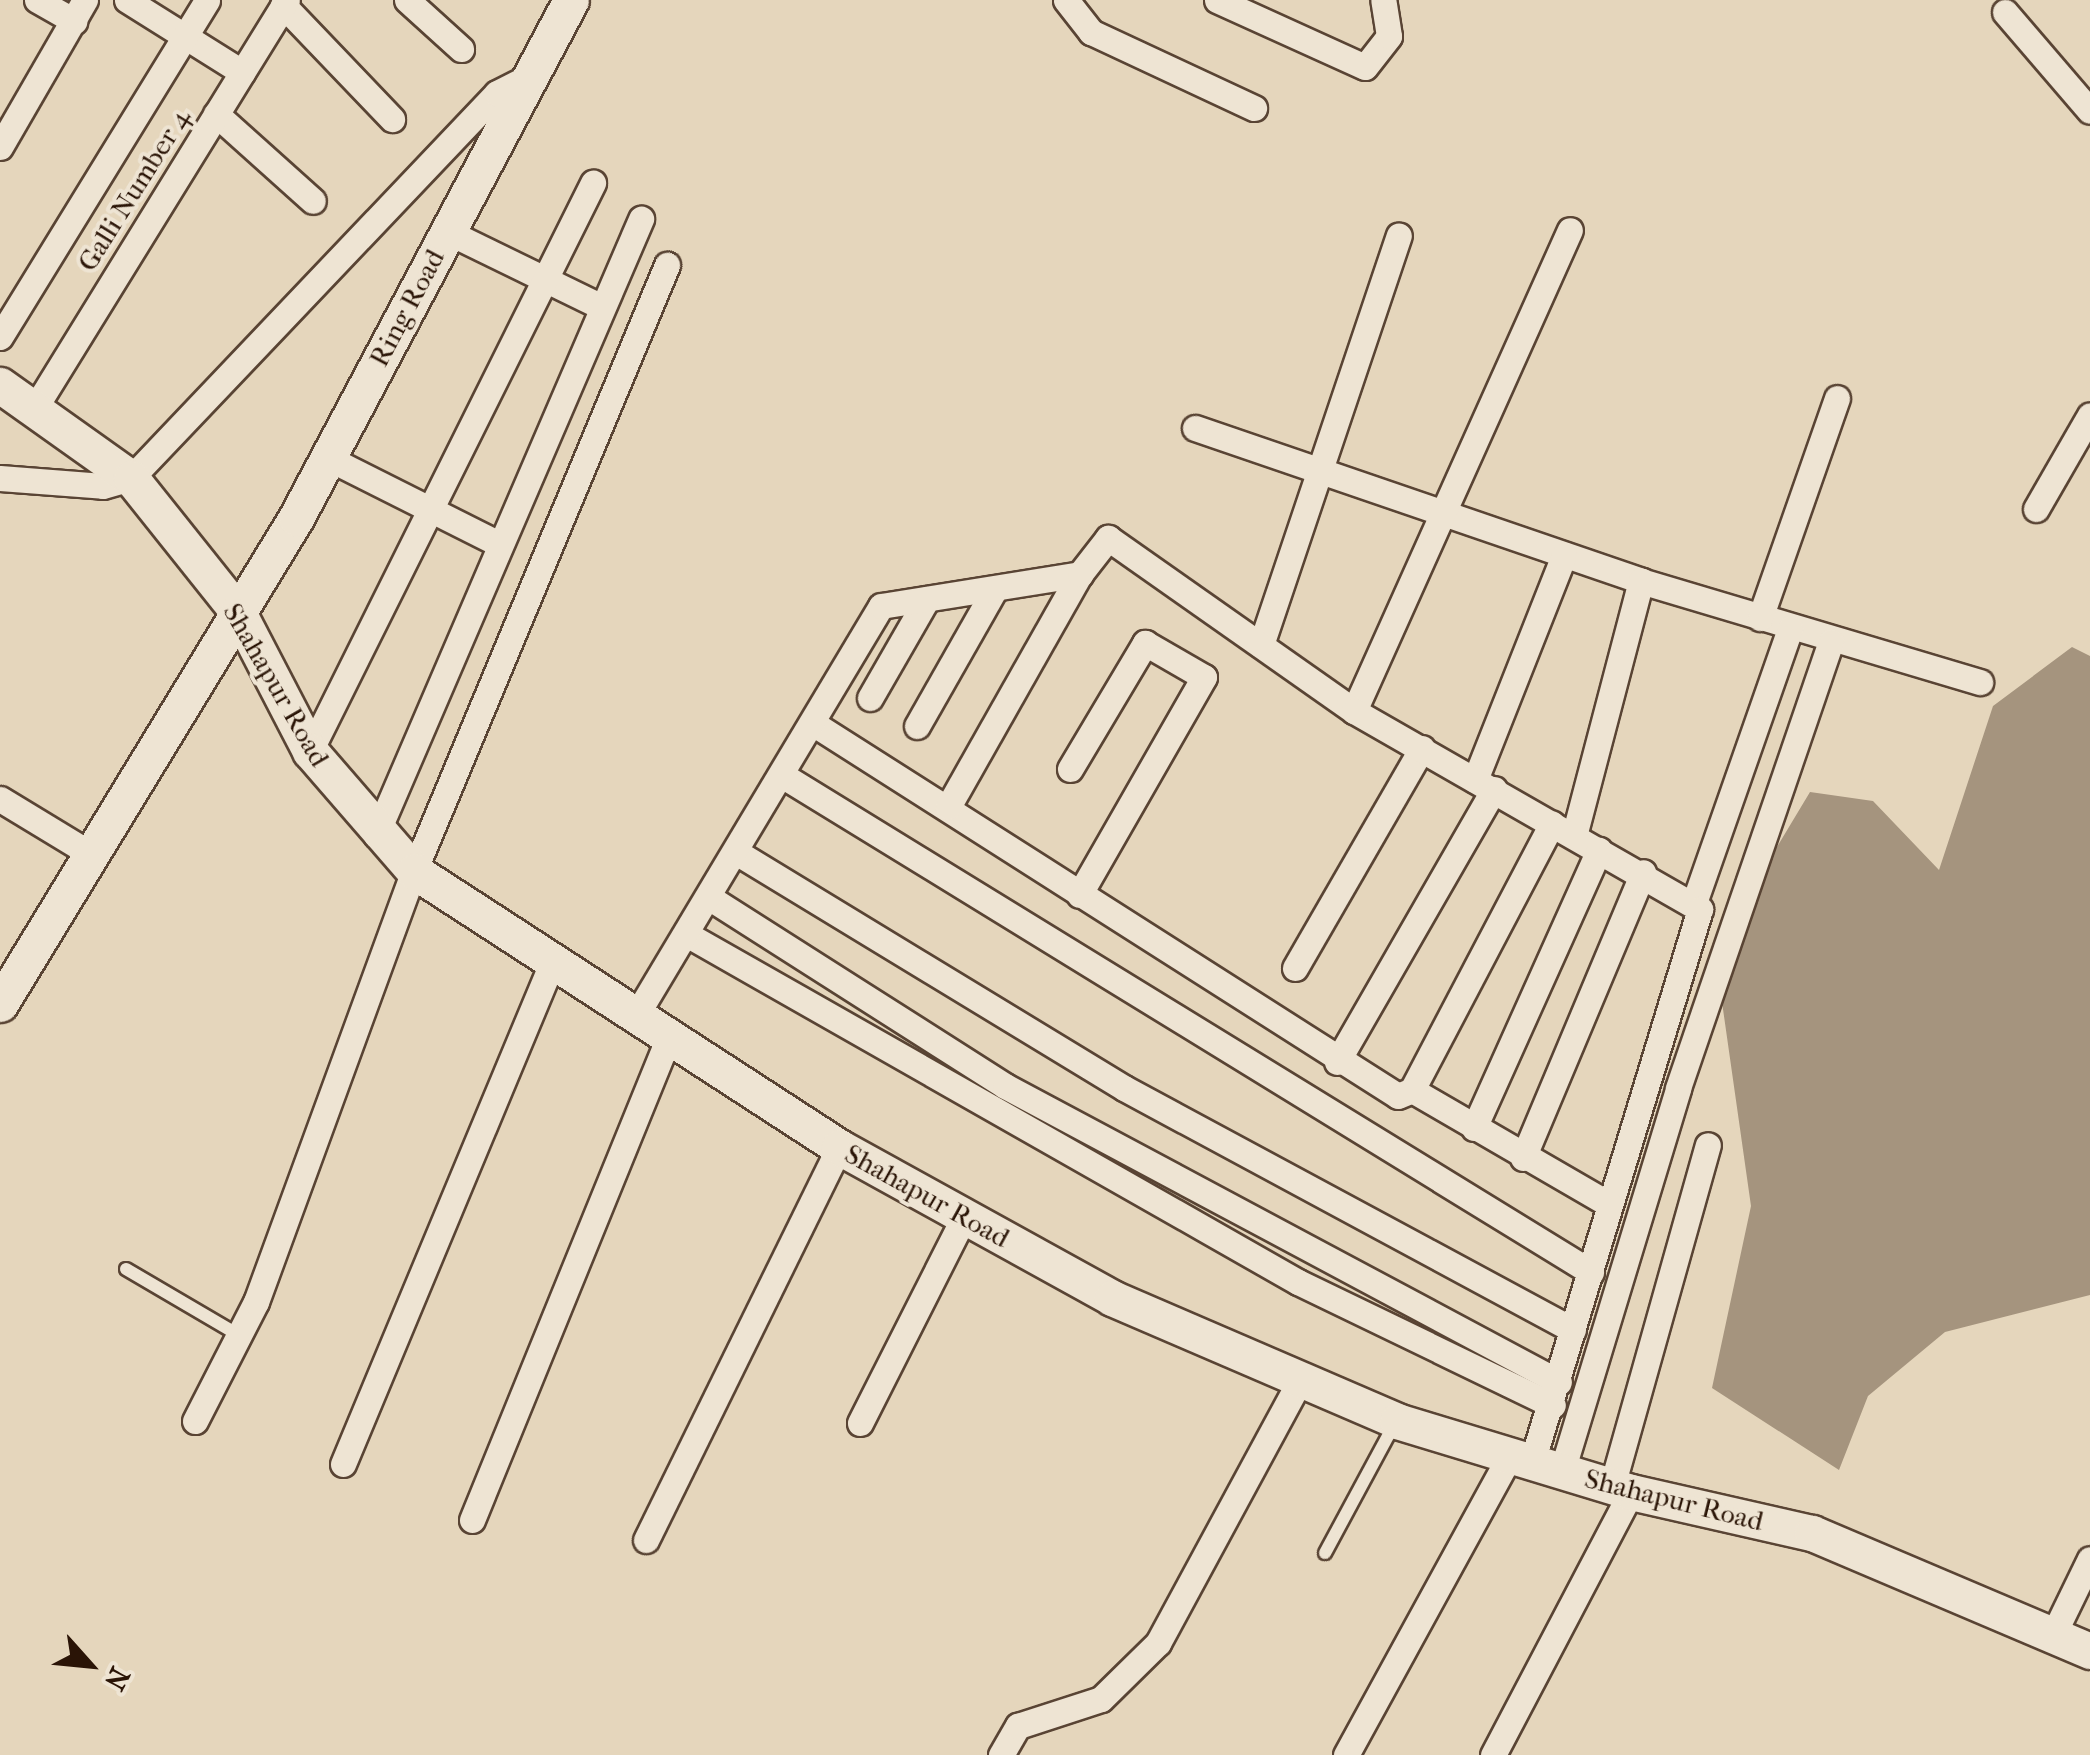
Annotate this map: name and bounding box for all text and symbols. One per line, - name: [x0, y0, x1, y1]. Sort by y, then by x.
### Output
- street label: Galli Number 4: [71, 103, 197, 277]
- street label: Ring Road: [362, 244, 452, 372]
- street label: Shahapur Road: [216, 597, 336, 773]
- street label: Shahapur Road: [839, 1137, 1015, 1255]
- street label: Shahapur Road: [1581, 1462, 1767, 1538]
- north arrow: [40, 1615, 140, 1715]
- text: N: [98, 1662, 137, 1696]

